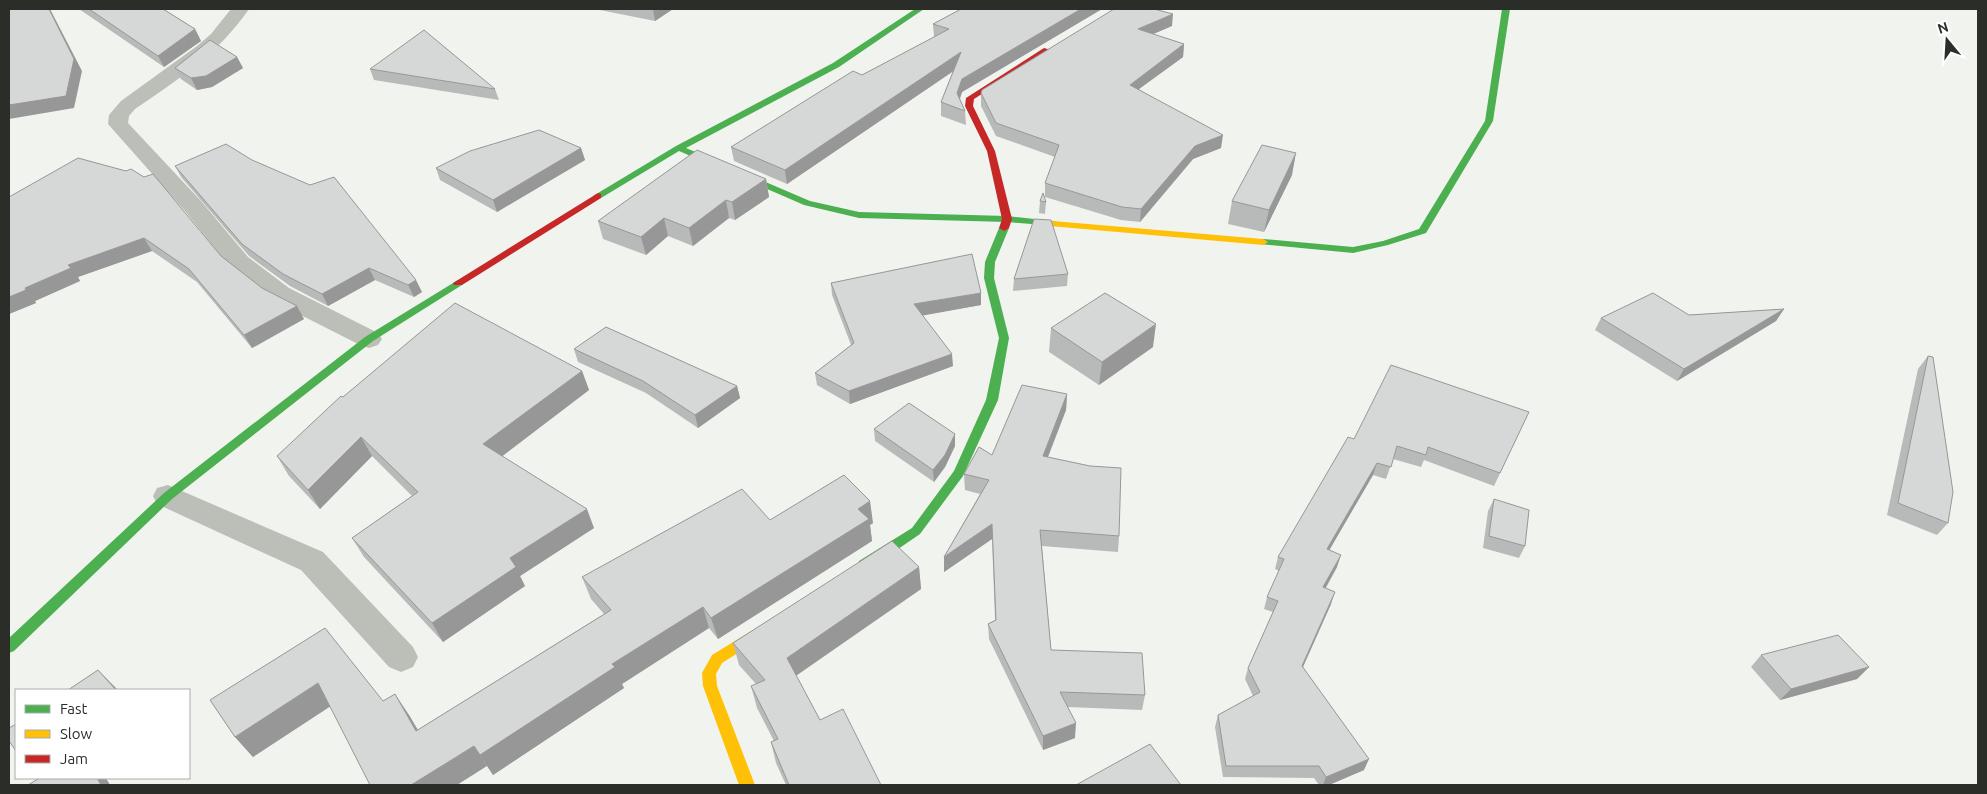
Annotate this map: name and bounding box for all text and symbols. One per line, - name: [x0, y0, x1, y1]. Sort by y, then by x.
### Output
- north arrow: [1922, 15, 1972, 65]
- text: N: [1936, 18, 1950, 37]
- legend: [15, 689, 190, 779]
- text: Fast: [60, 700, 88, 717]
- text: Slow: [60, 725, 93, 742]
- text: Jam: [60, 750, 88, 767]

